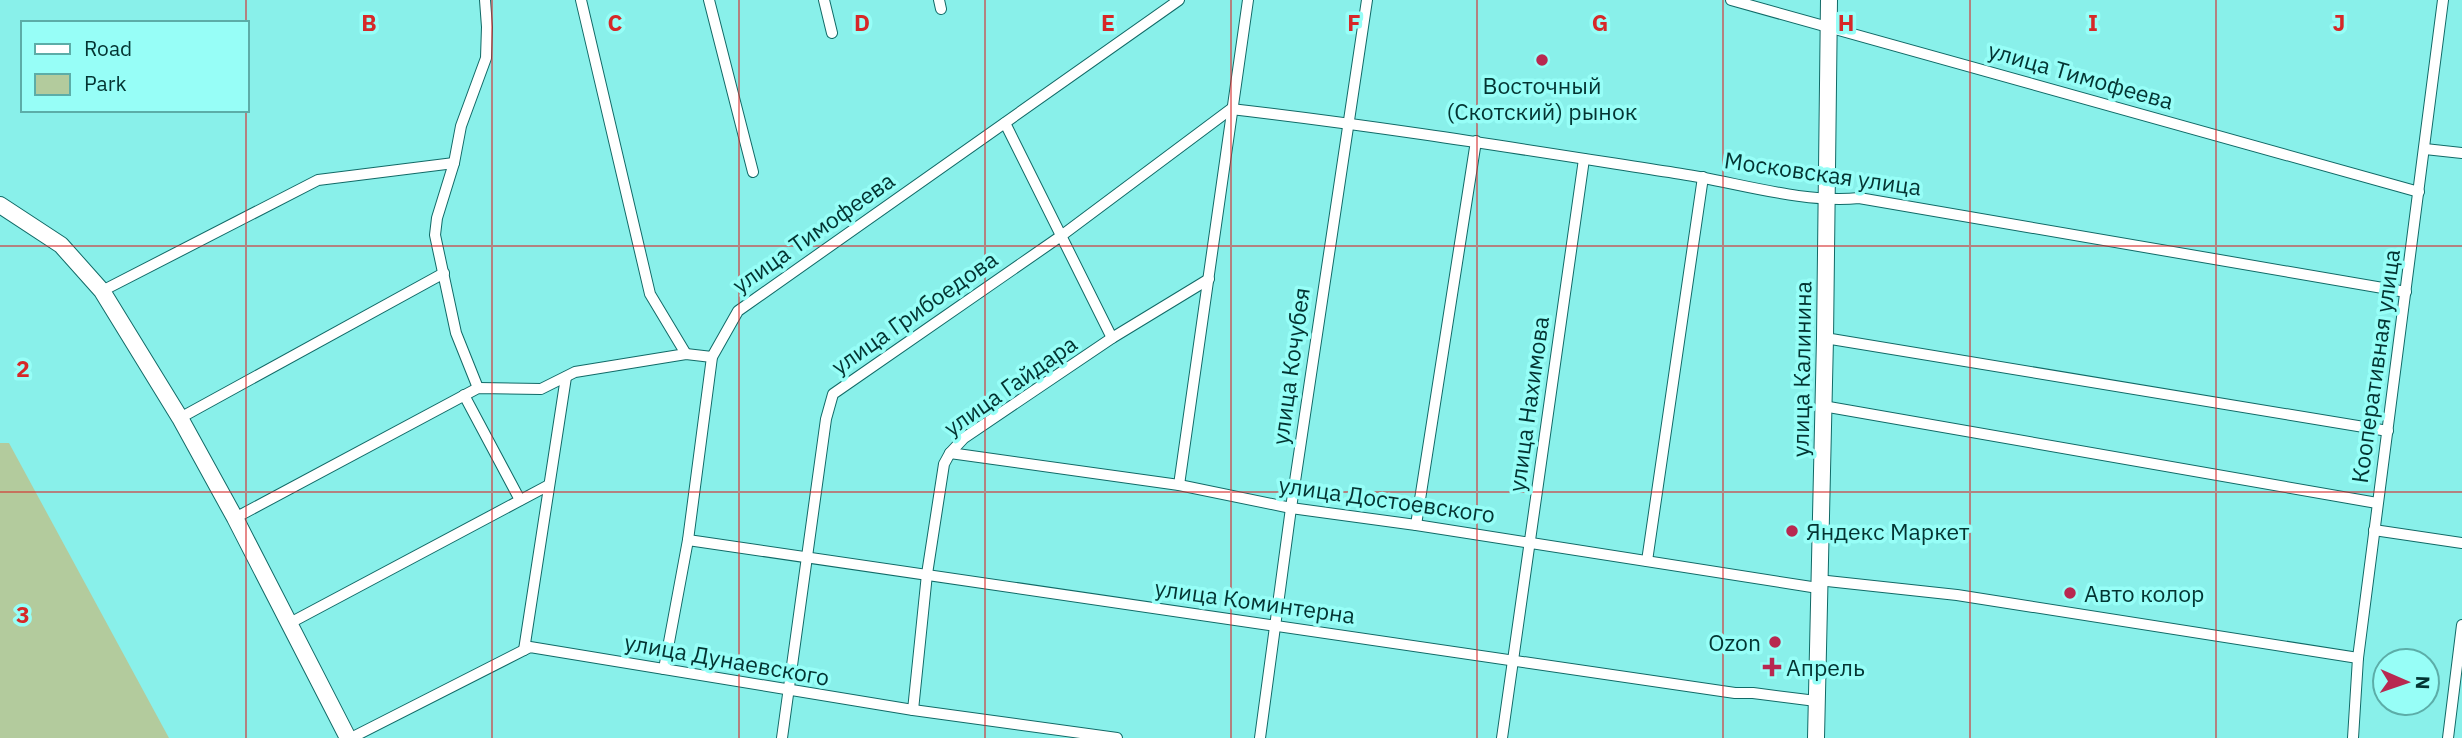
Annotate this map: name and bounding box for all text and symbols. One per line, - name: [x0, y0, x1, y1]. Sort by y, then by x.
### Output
- text: B: [361, 7, 377, 37]
- text: C: [608, 7, 623, 37]
- text: D: [854, 7, 870, 37]
- text: E: [1101, 7, 1115, 37]
- text: F: [1347, 7, 1361, 37]
- text: G: [1592, 7, 1608, 37]
- text: H: [1838, 7, 1854, 37]
- text: I: [2088, 7, 2098, 37]
- text: J: [2333, 7, 2345, 37]
- legend: [21, 21, 248, 112]
- text: Road: [84, 34, 132, 62]
- street label: улица Тимофеева: [1985, 34, 2177, 116]
- marker: Восточный (Скотский) рынок: [1534, 52, 1550, 68]
- text: Park: [84, 69, 127, 97]
- place label: Восточный (Скотский) рынок: [1447, 70, 1637, 126]
- street label: Московская улица: [1722, 144, 1924, 202]
- street label: улица Тимофеева: [726, 165, 900, 299]
- street label: улица Грибоедова: [825, 243, 1003, 381]
- street label: Кооперативная улица: [2344, 247, 2406, 485]
- street label: улица Калинина: [1784, 281, 1818, 457]
- street label: улица Кочубея: [1264, 285, 1316, 447]
- street label: улица Нахимова: [1501, 314, 1555, 494]
- street label: улица Гайдара: [937, 328, 1083, 442]
- text: 2: [16, 353, 30, 383]
- street label: улица Достоевского: [1277, 469, 1497, 529]
- place label: Яндекс Маркет: [1806, 516, 1970, 546]
- marker: Яндекс Маркет: [1784, 523, 1800, 539]
- street label: улица Коминтерна: [1153, 572, 1357, 630]
- place label: Авто колор: [2084, 578, 2204, 608]
- marker: Авто колор: [2062, 585, 2078, 601]
- text: 3: [16, 599, 30, 629]
- street label: улица Дунаевского: [622, 626, 832, 692]
- place label: Ozon: [1708, 627, 1761, 657]
- marker: Ozon: [1767, 634, 1783, 650]
- north arrow: [2371, 647, 2441, 717]
- place label: Апрель: [1786, 652, 1865, 682]
- marker: Апрель: [1764, 659, 1780, 675]
- text: N: [2411, 675, 2435, 690]

